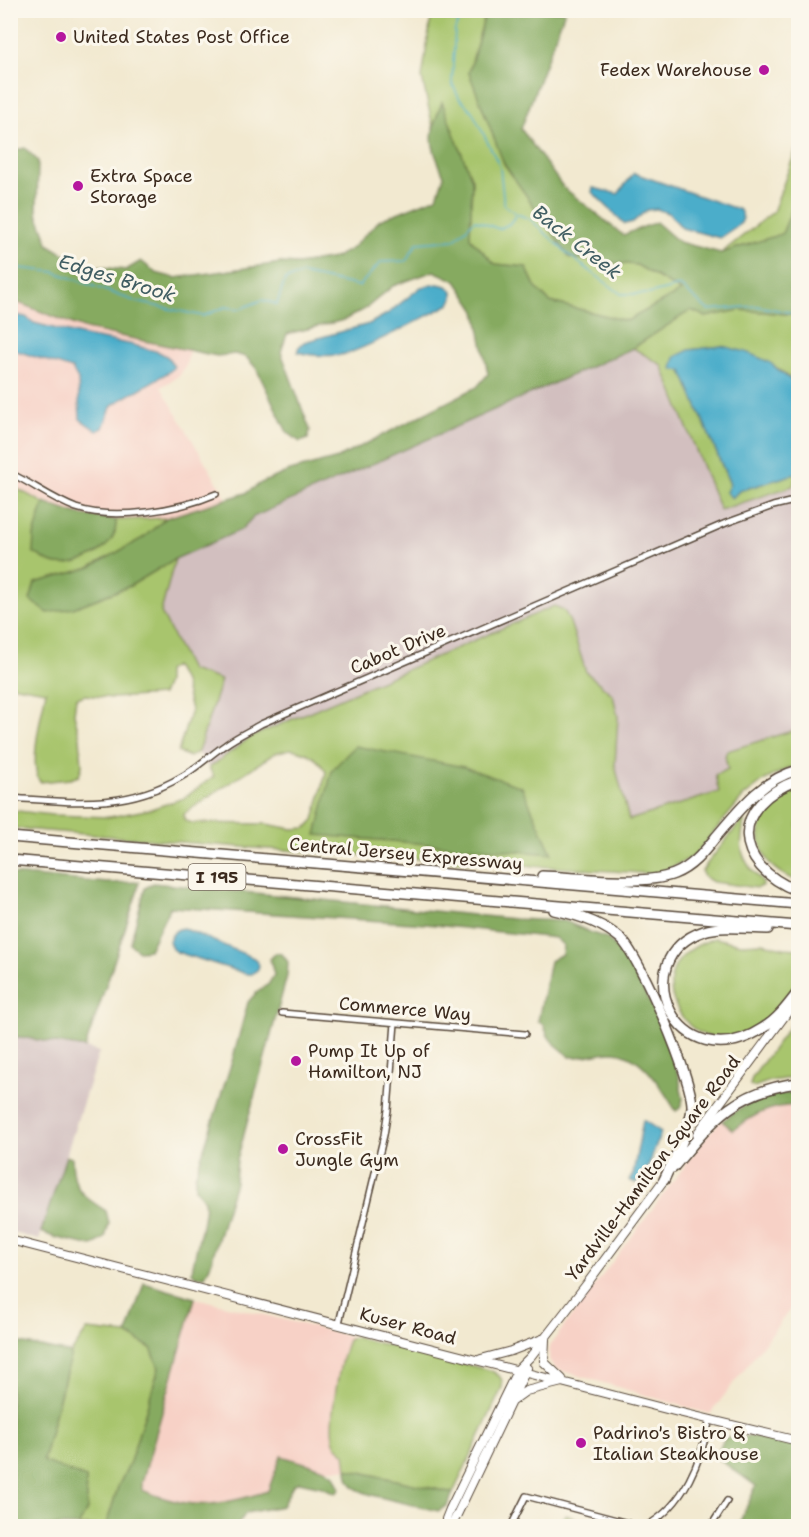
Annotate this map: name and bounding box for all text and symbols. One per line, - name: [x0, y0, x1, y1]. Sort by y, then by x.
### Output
- place label: United States Post Office: [73, 25, 290, 49]
- marker: United States Post Office: [54, 30, 68, 44]
- place label: Fedex Warehouse: [600, 58, 752, 82]
- marker: Fedex Warehouse: [757, 63, 771, 77]
- place label: Extra Space Storage: [90, 164, 193, 209]
- marker: Extra Space Storage: [71, 179, 85, 193]
- water label: Back Creek: [527, 199, 627, 285]
- water label: Edges Brook: [55, 248, 179, 308]
- street label: Cabot Drive: [347, 618, 449, 680]
- street label: Central Jersey Expressway: [288, 832, 524, 876]
- road number: I 195: [188, 864, 246, 890]
- street label: Commerce Way: [338, 991, 472, 1027]
- place label: Pump It Up of Hamilton, NJ: [308, 1039, 430, 1084]
- street label: Yardville-Hamilton Square Road: [560, 1050, 746, 1286]
- marker: Pump It Up of Hamilton, NJ: [289, 1054, 303, 1068]
- place label: CrossFit Jungle Gym: [295, 1127, 399, 1172]
- marker: CrossFit Jungle Gym: [276, 1142, 290, 1156]
- street label: Kuser Road: [357, 1302, 459, 1350]
- place label: Padrino's Bistro & Italian Steakhouse: [593, 1421, 759, 1466]
- marker: Padrino's Bistro & Italian Steakhouse: [574, 1436, 588, 1450]

